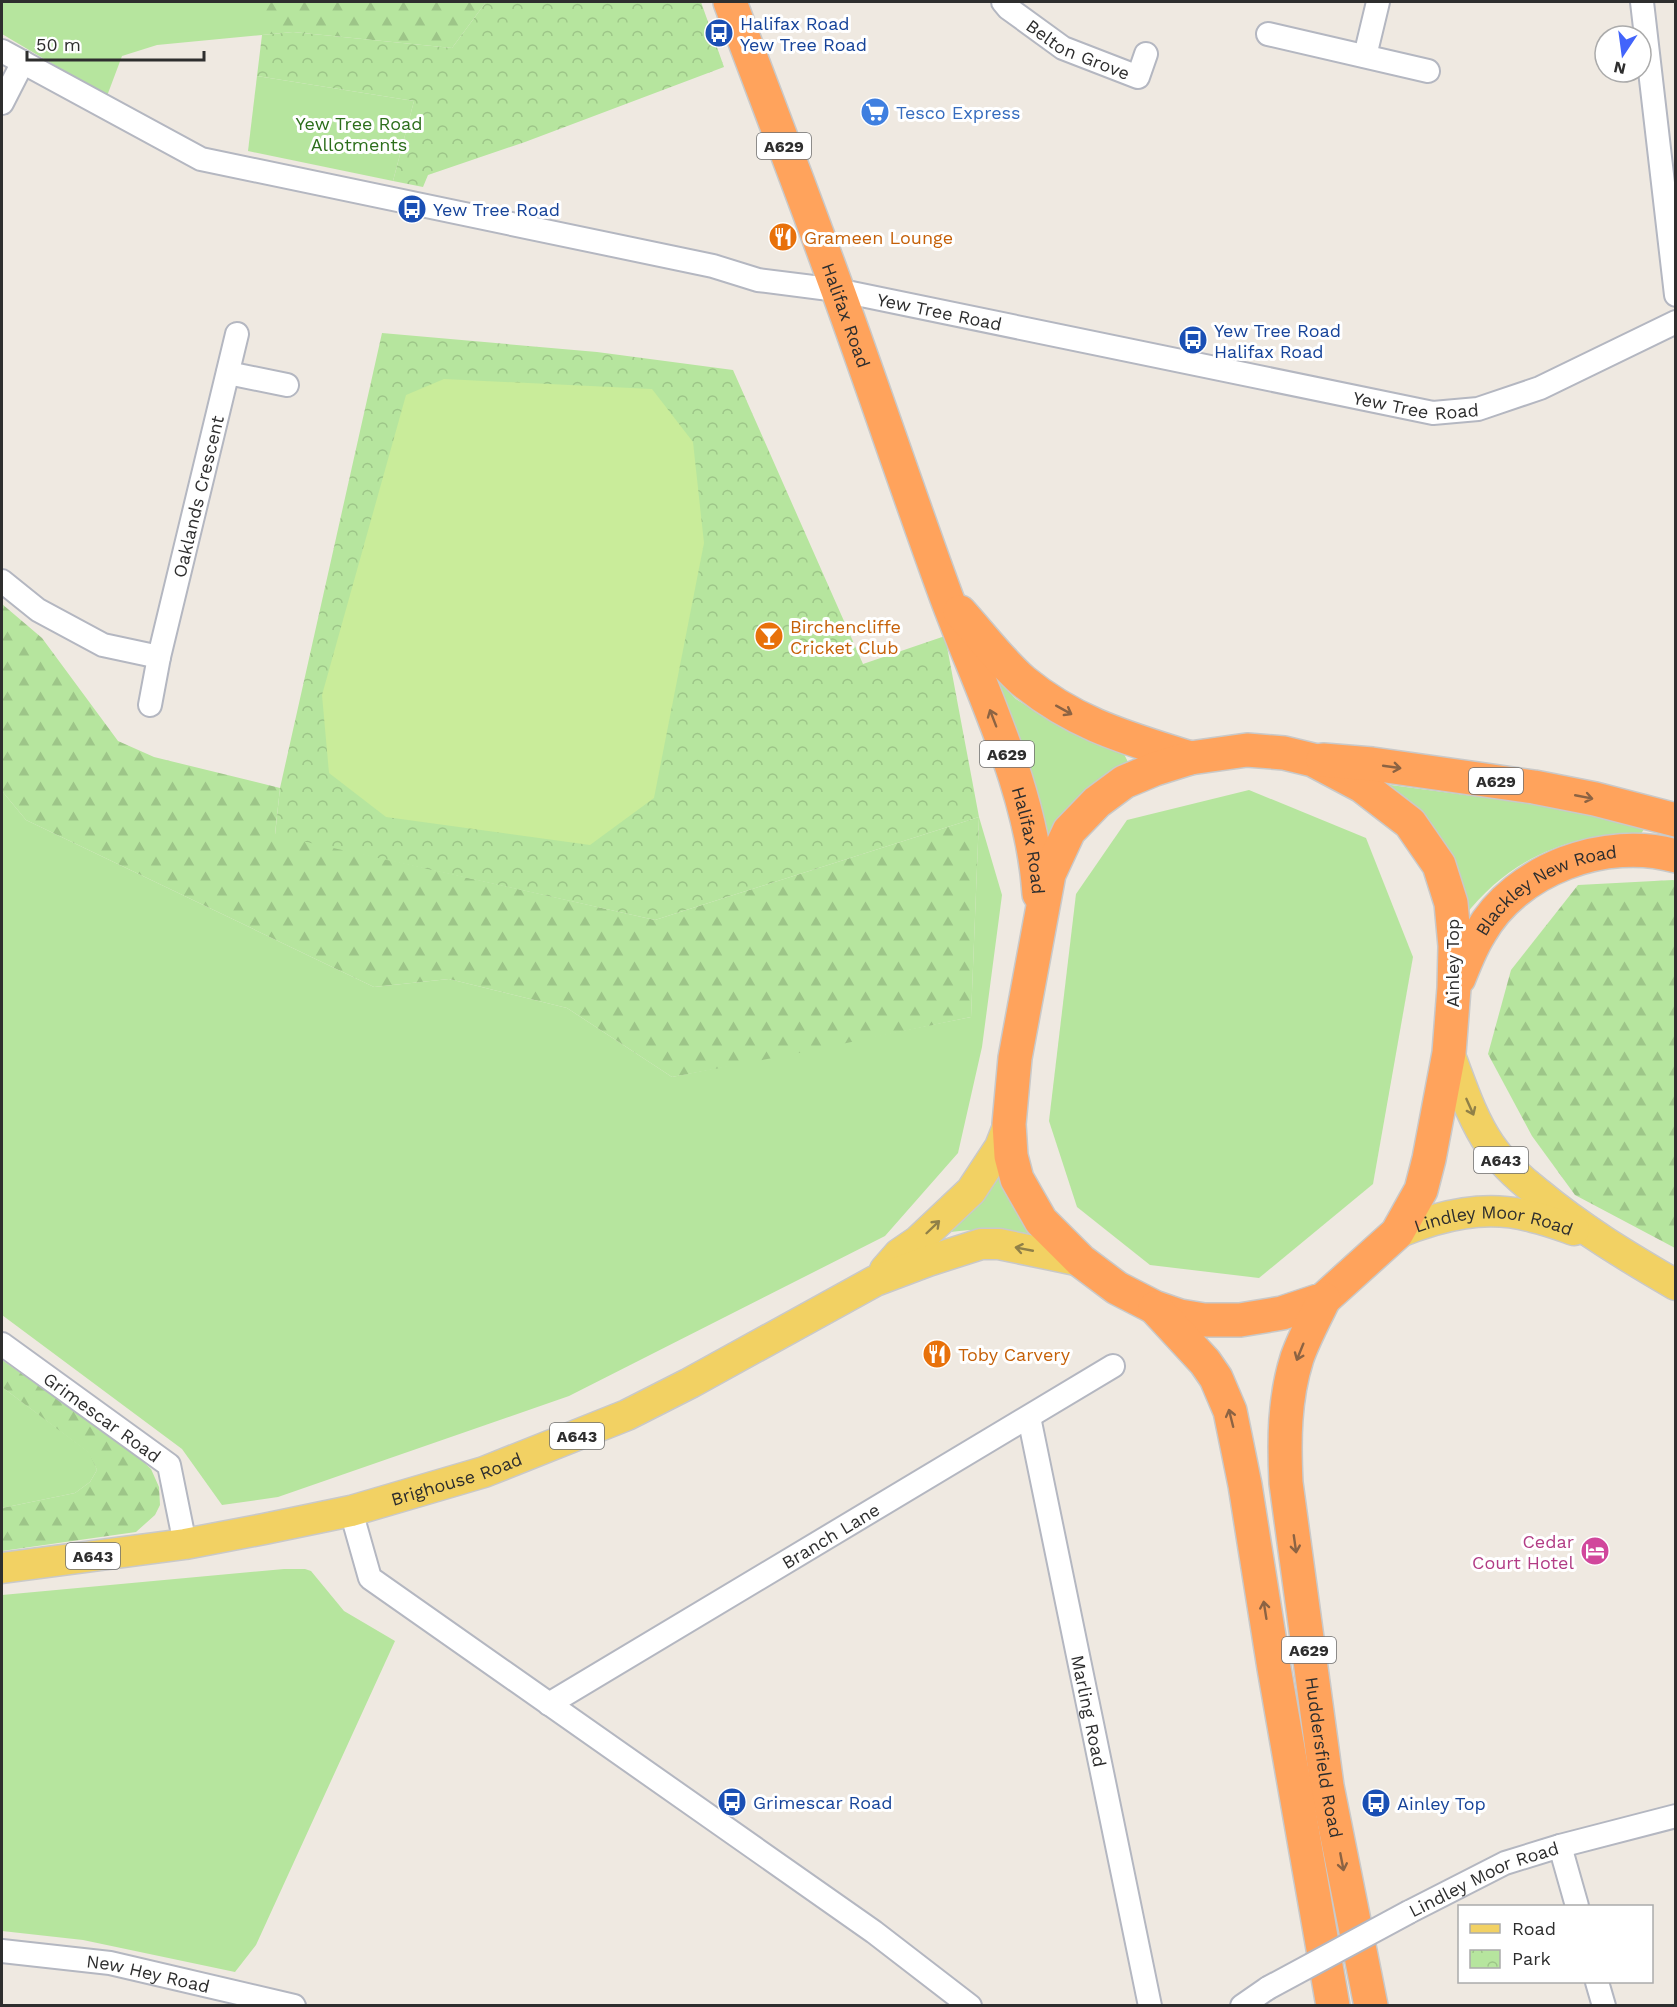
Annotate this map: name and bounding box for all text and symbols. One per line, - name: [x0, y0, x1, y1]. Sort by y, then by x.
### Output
- place label: Halifax Road Yew Tree Road: [740, 13, 867, 55]
- street label: Belton Grove: [1022, 14, 1133, 83]
- bus stop icon: Halifax Road Yew Tree Road: [703, 17, 735, 49]
- scale bar: [27, 24, 204, 62]
- north arrow: [1593, 24, 1653, 84]
- text: 50 m: [36, 34, 81, 55]
- text: N: [1612, 58, 1628, 79]
- supermarket icon: Tesco Express: [859, 96, 891, 128]
- place label: Tesco Express: [896, 102, 1021, 123]
- park label: Yew Tree Road Allotments: [295, 113, 423, 155]
- road number: A629: [757, 133, 811, 159]
- bus stop icon: Yew Tree Road: [396, 193, 428, 225]
- place label: Yew Tree Road: [433, 199, 560, 220]
- restaurant icon: Grameen Lounge: [767, 221, 799, 253]
- place label: Grameen Lounge: [804, 227, 953, 248]
- street label: Halifax Road: [818, 260, 875, 370]
- street label: Yew Tree Road: [875, 288, 1004, 334]
- place label: Yew Tree Road Halifax Road: [1214, 320, 1341, 362]
- bus stop icon: Yew Tree Road Halifax Road: [1177, 324, 1209, 356]
- street label: Yew Tree Road: [1351, 386, 1480, 424]
- street label: Oaklands Crescent: [168, 413, 228, 580]
- place label: Birchencliffe Cricket Club: [790, 616, 901, 658]
- bar icon: Birchencliffe Cricket Club: [753, 620, 785, 652]
- one-way arrow: [1055, 704, 1072, 716]
- one-way arrow: [987, 709, 998, 728]
- road number: A629: [980, 741, 1034, 767]
- one-way arrow: [1381, 761, 1401, 772]
- road number: A629: [1469, 768, 1523, 794]
- street label: Halifax Road: [1008, 784, 1050, 895]
- one-way arrow: [1574, 792, 1594, 803]
- street label: Blackley New Road: [1471, 840, 1618, 939]
- street label: Ainley Top: [1442, 919, 1463, 1007]
- one-way arrow: [1465, 1098, 1476, 1116]
- road number: A643: [1474, 1147, 1528, 1173]
- street label: Lindley Moor Road: [1411, 1201, 1576, 1239]
- one-way arrow: [925, 1220, 940, 1234]
- one-way arrow: [1014, 1243, 1034, 1254]
- restaurant icon: Toby Carvery: [921, 1338, 953, 1370]
- one-way arrow: [1294, 1342, 1305, 1361]
- place label: Toby Carvery: [958, 1344, 1071, 1365]
- street label: Grimescar Road: [40, 1367, 165, 1466]
- one-way arrow: [1225, 1409, 1237, 1428]
- road number: A643: [550, 1423, 604, 1449]
- street label: Brighouse Road: [388, 1447, 525, 1509]
- street label: Branch Lane: [778, 1498, 883, 1573]
- place label: Cedar Court Hotel: [1472, 1531, 1574, 1573]
- one-way arrow: [1289, 1534, 1300, 1554]
- hotel icon: Cedar Court Hotel: [1579, 1535, 1611, 1567]
- road number: A643: [66, 1543, 120, 1569]
- one-way arrow: [1259, 1600, 1270, 1620]
- road number: A629: [1282, 1637, 1336, 1663]
- street label: Marling Road: [1068, 1653, 1111, 1769]
- street label: Huddersfield Road: [1302, 1675, 1348, 1840]
- bus stop icon: Grimescar Road: [716, 1786, 748, 1818]
- bus stop icon: Ainley Top: [1360, 1787, 1392, 1819]
- place label: Grimescar Road: [753, 1792, 892, 1813]
- place label: Ainley Top: [1397, 1793, 1486, 1814]
- street label: Lindley Moor Road: [1405, 1837, 1561, 1921]
- one-way arrow: [1337, 1852, 1348, 1871]
- legend: [1458, 1905, 1653, 1983]
- text: Road: [1512, 1918, 1556, 1939]
- text: Park: [1512, 1948, 1551, 1969]
- street label: New Hey Road: [85, 1950, 212, 1997]

